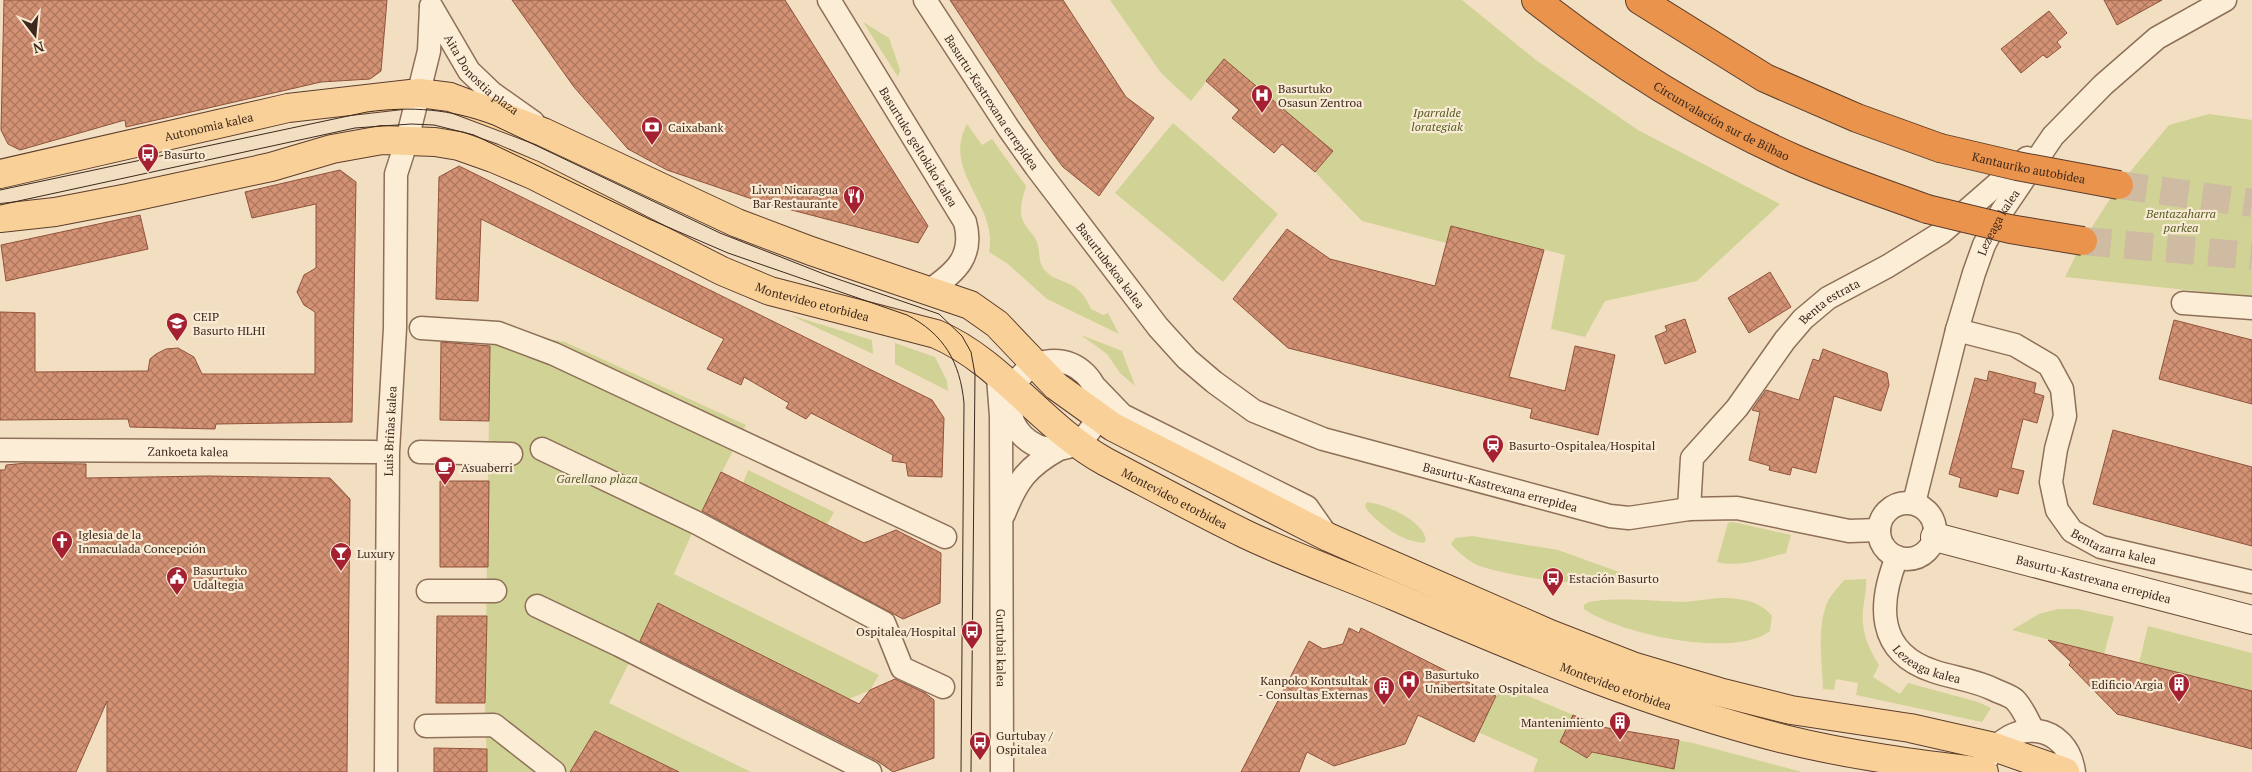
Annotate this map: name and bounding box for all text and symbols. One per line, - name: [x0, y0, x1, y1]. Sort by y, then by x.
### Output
- north arrow: [10, 10, 60, 60]
- street label: Aita Donostia plaza: [441, 31, 522, 117]
- street label: Basurtu-Kastrexana errepidea: [942, 31, 1043, 172]
- text: N: [31, 37, 46, 59]
- street label: Circunvalación sur de Bilbao: [1651, 78, 1793, 163]
- place label: Basurtuko Osasun Zentroa: [1278, 81, 1362, 110]
- hospital icon: Basurtuko Osasun Zentroa: [1250, 83, 1274, 114]
- street label: Basurtuko geltokiko kalea: [876, 84, 961, 209]
- park label: Iparralde lorategiak: [1411, 105, 1463, 134]
- street label: Autonomia kalea: [163, 109, 255, 144]
- bank icon: Caixabank: [640, 115, 664, 146]
- place label: Caixabank: [668, 120, 724, 135]
- bus stop icon: Basurto: [136, 142, 160, 173]
- place label: Basurto: [164, 147, 206, 162]
- street label: Kantauriko autobidea: [1971, 148, 2087, 186]
- place label: Livan Nicaragua Bar Restaurante: [752, 182, 838, 211]
- restaurant icon: Livan Nicaragua Bar Restaurante: [842, 184, 866, 215]
- street label: Lezeaga kalea: [1973, 186, 2022, 257]
- park label: Bentazaharra parkea: [2145, 206, 2216, 235]
- street label: Basurtubekoa kalea: [1073, 219, 1148, 311]
- street label: Benta estrata: [1795, 275, 1862, 327]
- street label: Montevideo etorbidea: [753, 278, 871, 324]
- place label: CEIP Basurto HLHI: [193, 309, 265, 338]
- school or university icon: CEIP Basurto HLHI: [165, 311, 189, 342]
- street label: Luis Briñas kalea: [380, 386, 399, 476]
- station icon: Basurto-Ospitalea/Hospital: [1481, 433, 1505, 464]
- place label: Basurto-Ospitalea/Hospital: [1509, 438, 1656, 453]
- street label: Zankoeta kalea: [148, 443, 228, 459]
- cafe icon: Asuaberri: [433, 455, 457, 486]
- street label: Basurtu-Kastrexana errepidea: [1421, 459, 1579, 515]
- place label: Asuaberri: [461, 460, 513, 475]
- street label: Montevideo etorbidea: [1119, 464, 1230, 532]
- park label: Garellano plaza: [556, 471, 638, 486]
- street label: Bentazarra kalea: [2069, 525, 2158, 567]
- place label: Iglesia de la Inmaculada Concepción: [78, 527, 206, 556]
- church icon: Iglesia de la Inmaculada Concepción: [50, 529, 74, 560]
- bar icon: Luxury: [329, 541, 353, 572]
- place label: Luxury: [357, 546, 395, 561]
- street label: Basurtu-Kastrexana errepidea: [2015, 551, 2173, 606]
- place label: Basurtuko Udaltegia: [193, 563, 248, 592]
- public building icon: Basurtuko Udaltegia: [165, 565, 189, 596]
- bus stop icon: Estación Basurto: [1541, 566, 1565, 597]
- place label: Estación Basurto: [1569, 571, 1659, 586]
- street label: Gurtubai kalea: [994, 609, 1009, 687]
- bus stop icon: Ospitalea/Hospital: [960, 619, 984, 650]
- place label: Ospitalea/Hospital: [856, 624, 956, 639]
- street label: Lezeaga kalea: [1890, 642, 1962, 686]
- street label: Montevideo etorbidea: [1558, 659, 1674, 713]
- place label: Basurtuko Unibertsitate Ospitalea: [1425, 667, 1549, 696]
- hospital icon: Basurtuko Unibertsitate Ospitalea: [1397, 669, 1421, 700]
- building icon: Edificio Argia: [2167, 672, 2191, 703]
- place label: Kanpoko Kontsultak - Consultas Externas: [1258, 673, 1369, 702]
- building icon: Kanpoko Kontsultak - Consultas Externas: [1372, 675, 1396, 706]
- place label: Edificio Argia: [2091, 677, 2163, 692]
- building icon: Mantenimiento: [1608, 710, 1632, 741]
- place label: Mantenimiento: [1521, 715, 1604, 730]
- place label: Gurtubay / Ospitalea: [996, 728, 1054, 757]
- bus stop icon: Gurtubay / Ospitalea: [968, 730, 992, 761]

